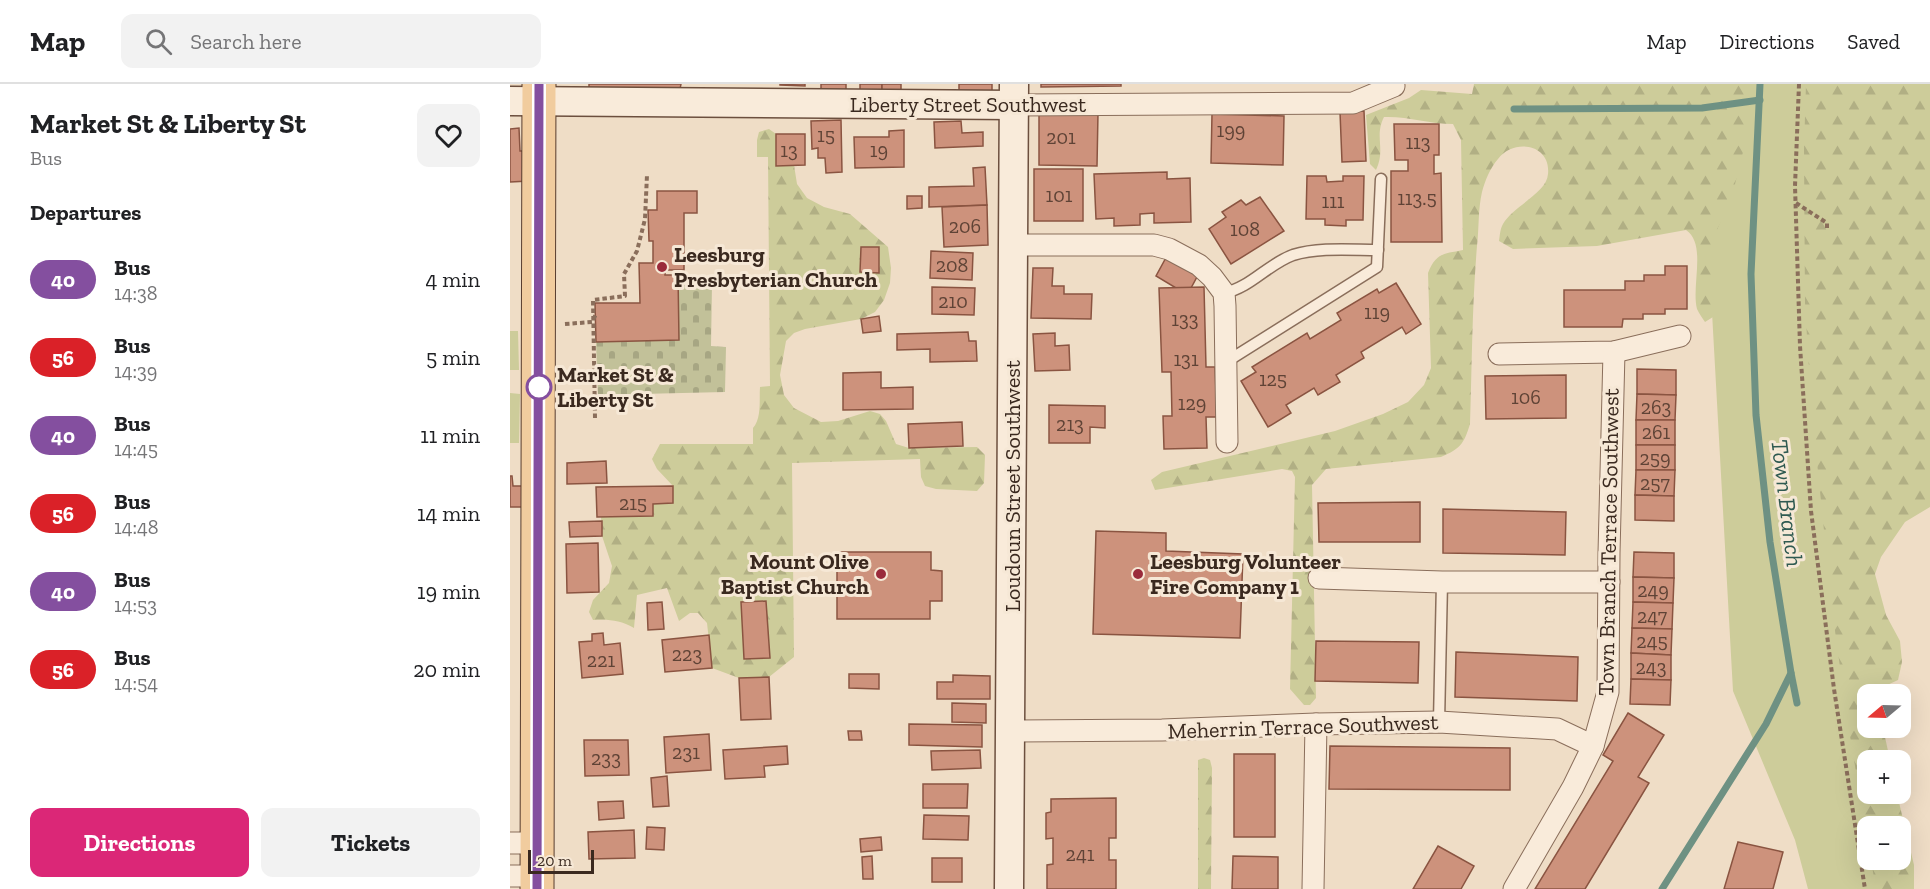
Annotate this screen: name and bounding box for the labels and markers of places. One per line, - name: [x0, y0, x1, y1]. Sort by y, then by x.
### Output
- place label: Leesburg Presbyterian Church: [674, 241, 878, 293]
- marker: Leesburg Presbyterian Church: [655, 260, 669, 274]
- place label: Market St & Liberty St: [557, 361, 674, 413]
- marker: Market St & Liberty St: [526, 374, 552, 400]
- place label: Mount Olive Baptist Church: [721, 548, 869, 600]
- place label: Leesburg Volunteer Fire Company 1: [1150, 548, 1341, 600]
- marker: Mount Olive Baptist Church: [874, 567, 888, 581]
- marker: Leesburg Volunteer Fire Company 1: [1131, 567, 1145, 581]

